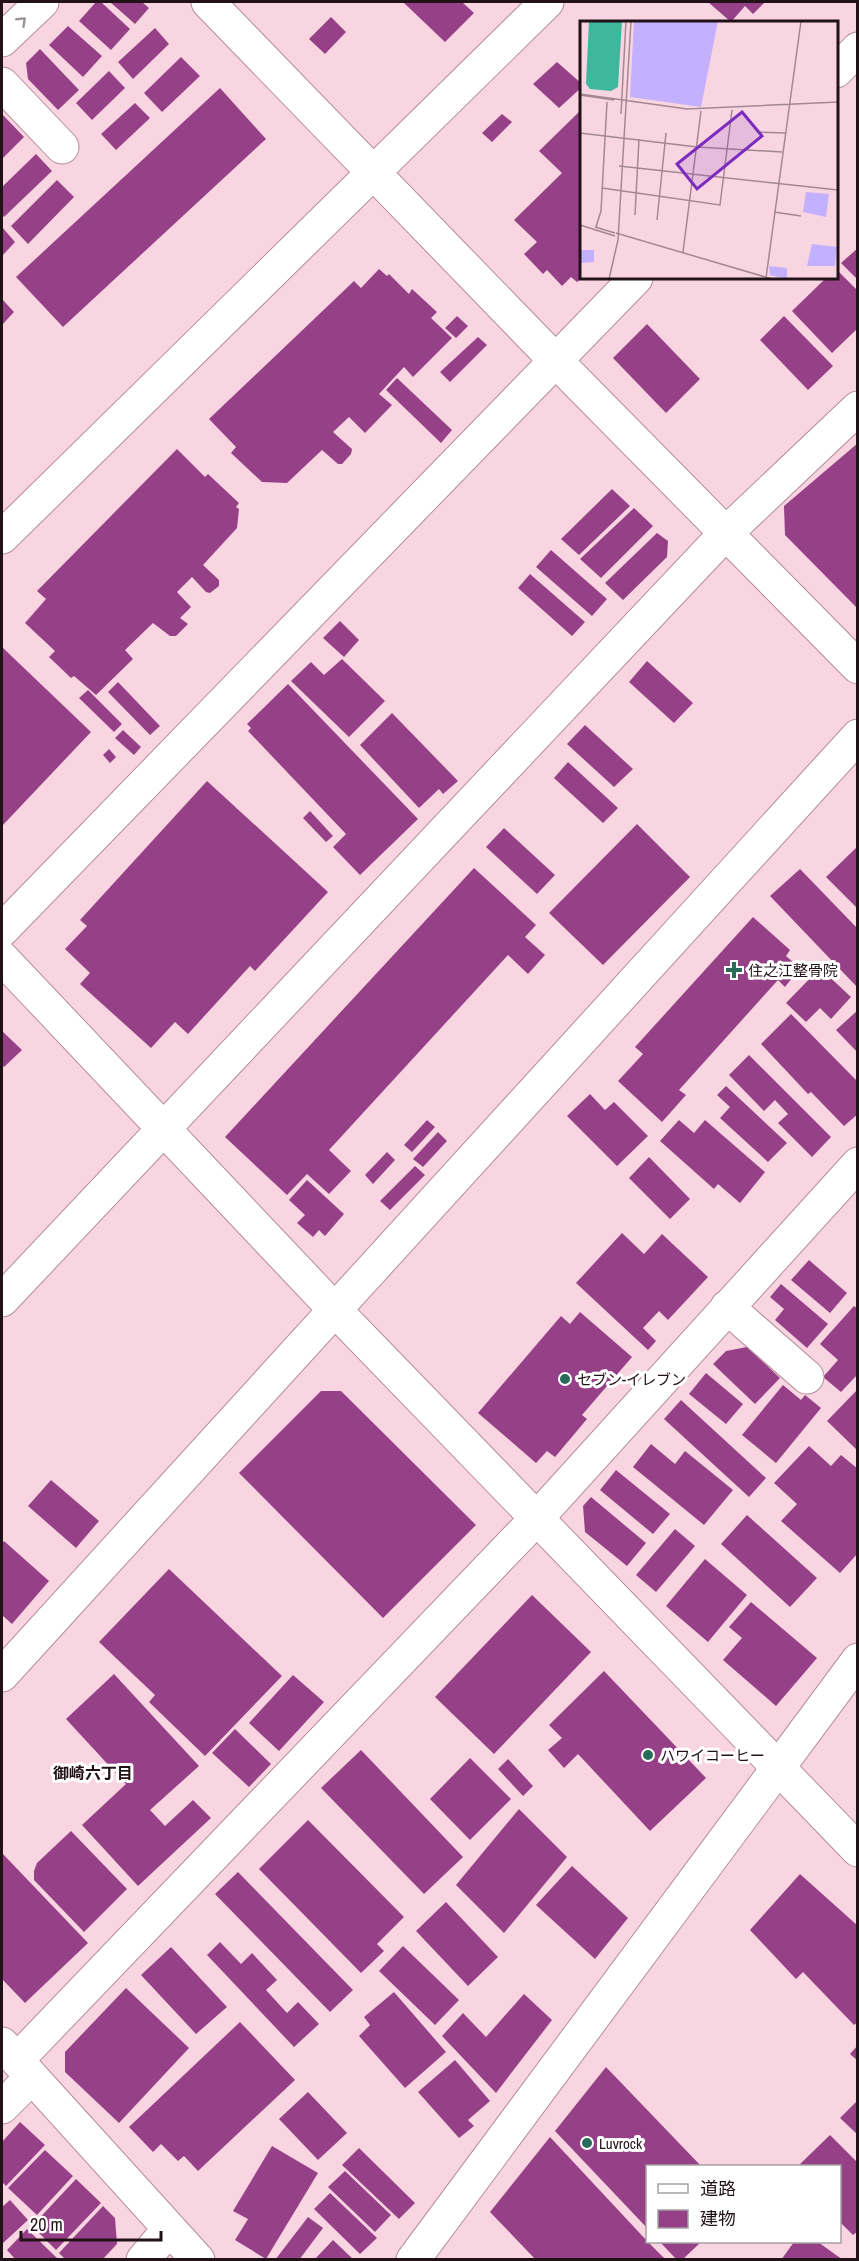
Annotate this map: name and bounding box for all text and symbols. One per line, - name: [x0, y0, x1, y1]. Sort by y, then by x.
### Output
- one-way arrow: [15, 17, 25, 28]
- inset map: [580, 21, 838, 279]
- place label: 住之江整骨院: [748, 960, 838, 981]
- marker: 住之江整骨院: [725, 961, 743, 979]
- place label: セブン-イレブン: [577, 1369, 686, 1390]
- marker: セブン-イレブン: [558, 1372, 572, 1386]
- place label: ハワイコーヒー: [660, 1745, 765, 1766]
- marker: ハワイコーヒー: [641, 1748, 655, 1762]
- district label: 御崎六丁目: [53, 1762, 133, 1784]
- place label: Luvrock: [599, 2133, 643, 2154]
- marker: Luvrock: [580, 2136, 594, 2150]
- legend: [646, 2165, 841, 2243]
- text: 道路: [700, 2176, 736, 2201]
- scale bar: [21, 2204, 160, 2242]
- text: 建物: [700, 2206, 736, 2231]
- text: 20 m: [30, 2212, 63, 2237]

